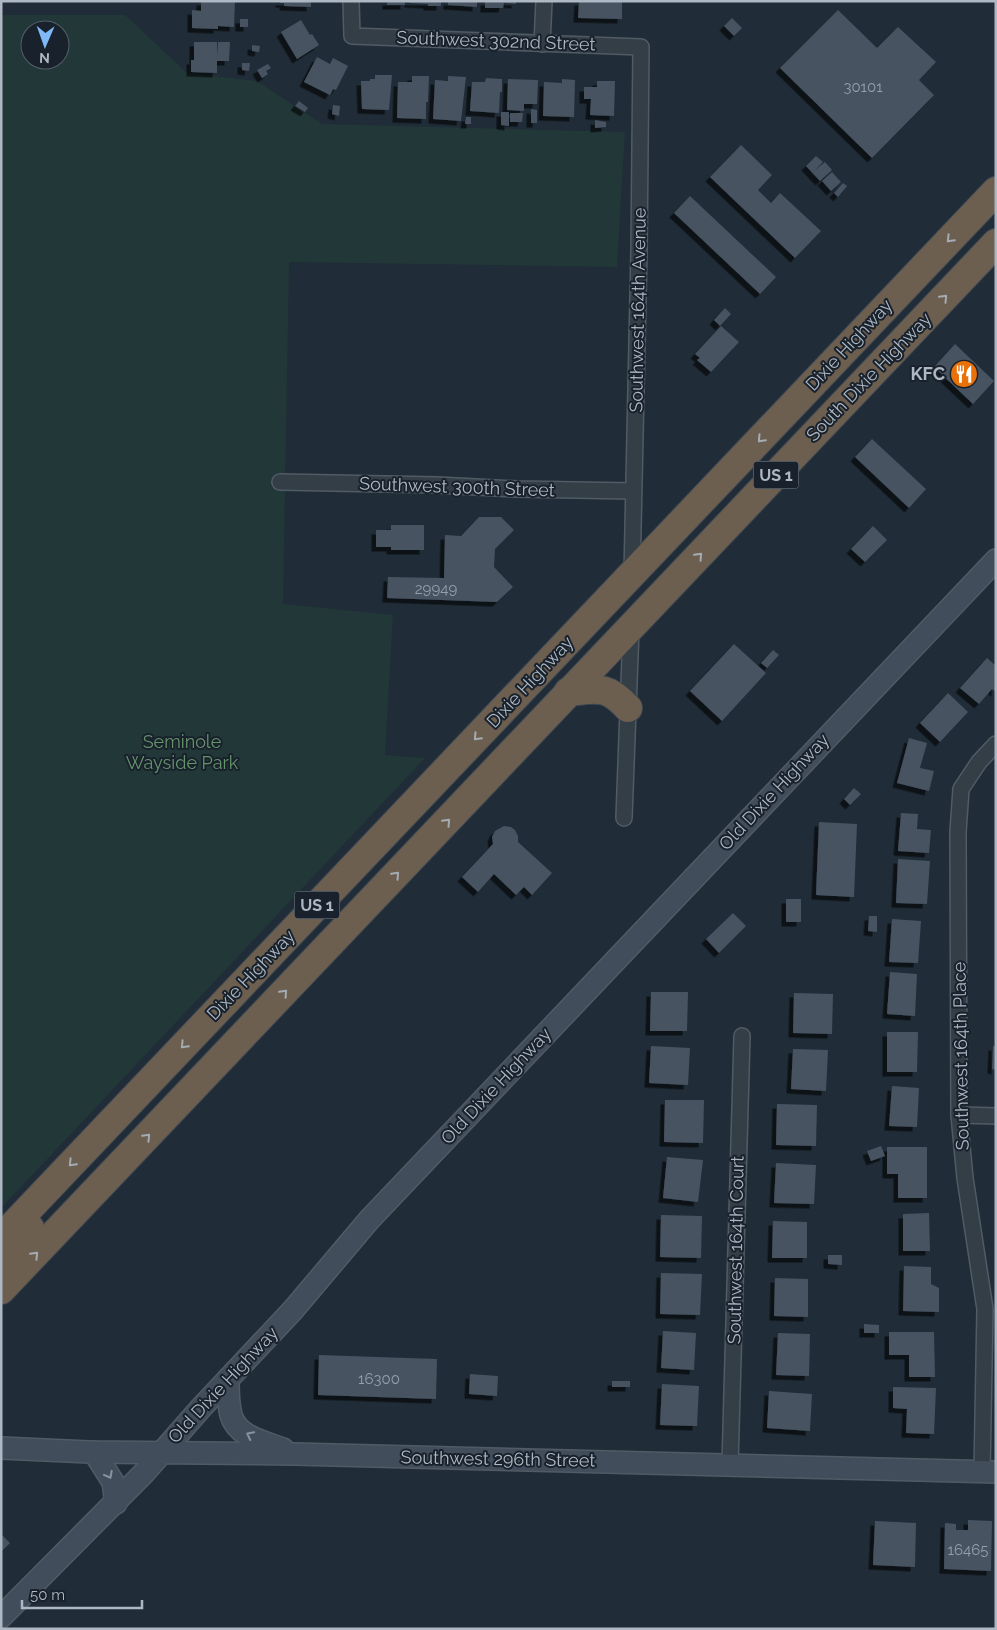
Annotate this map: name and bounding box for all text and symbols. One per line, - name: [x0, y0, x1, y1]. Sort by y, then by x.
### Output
- north arrow: [20, 20, 70, 70]
- street label: Southwest 302nd Street: [396, 27, 596, 54]
- text: N: [39, 50, 50, 66]
- house number: 30101: [843, 78, 883, 96]
- street label: Southwest 164th Avenue: [625, 207, 650, 413]
- one-way arrow: [947, 234, 956, 243]
- street label: Dixie Highway: [801, 294, 896, 395]
- one-way arrow: [938, 295, 947, 304]
- street label: South Dixie Highway: [802, 308, 936, 445]
- restaurant icon: KFC: [949, 359, 979, 389]
- place label: KFC: [910, 363, 945, 384]
- one-way arrow: [758, 433, 767, 442]
- road number: US 1: [754, 462, 798, 488]
- street label: Southwest 300th Street: [359, 473, 555, 500]
- one-way arrow: [693, 553, 702, 562]
- house number: 29949: [415, 580, 457, 598]
- street label: Dixie Highway: [482, 631, 577, 732]
- street label: Old Dixie Highway: [714, 729, 833, 854]
- park label: Seminole Wayside Park: [126, 731, 239, 773]
- one-way arrow: [474, 731, 483, 740]
- one-way arrow: [441, 818, 450, 827]
- one-way arrow: [390, 872, 399, 881]
- road number: US 1: [294, 892, 340, 918]
- street label: Dixie Highway: [202, 925, 299, 1024]
- street label: Southwest 164th Place: [948, 961, 973, 1150]
- one-way arrow: [278, 990, 287, 999]
- street label: Old Dixie Highway: [436, 1023, 555, 1148]
- one-way arrow: [181, 1040, 190, 1049]
- one-way arrow: [141, 1134, 150, 1143]
- street label: Southwest 164th Court: [723, 1156, 748, 1344]
- one-way arrow: [69, 1157, 78, 1166]
- one-way arrow: [29, 1252, 38, 1261]
- street label: Old Dixie Highway: [163, 1322, 282, 1447]
- house number: 16300: [358, 1370, 400, 1388]
- one-way arrow: [246, 1431, 255, 1441]
- street label: Southwest 296th Street: [401, 1446, 595, 1471]
- one-way arrow: [103, 1470, 113, 1479]
- house number: 16465: [948, 1541, 988, 1559]
- scale bar: [22, 1578, 142, 1610]
- text: 50 m: [30, 1586, 65, 1604]

